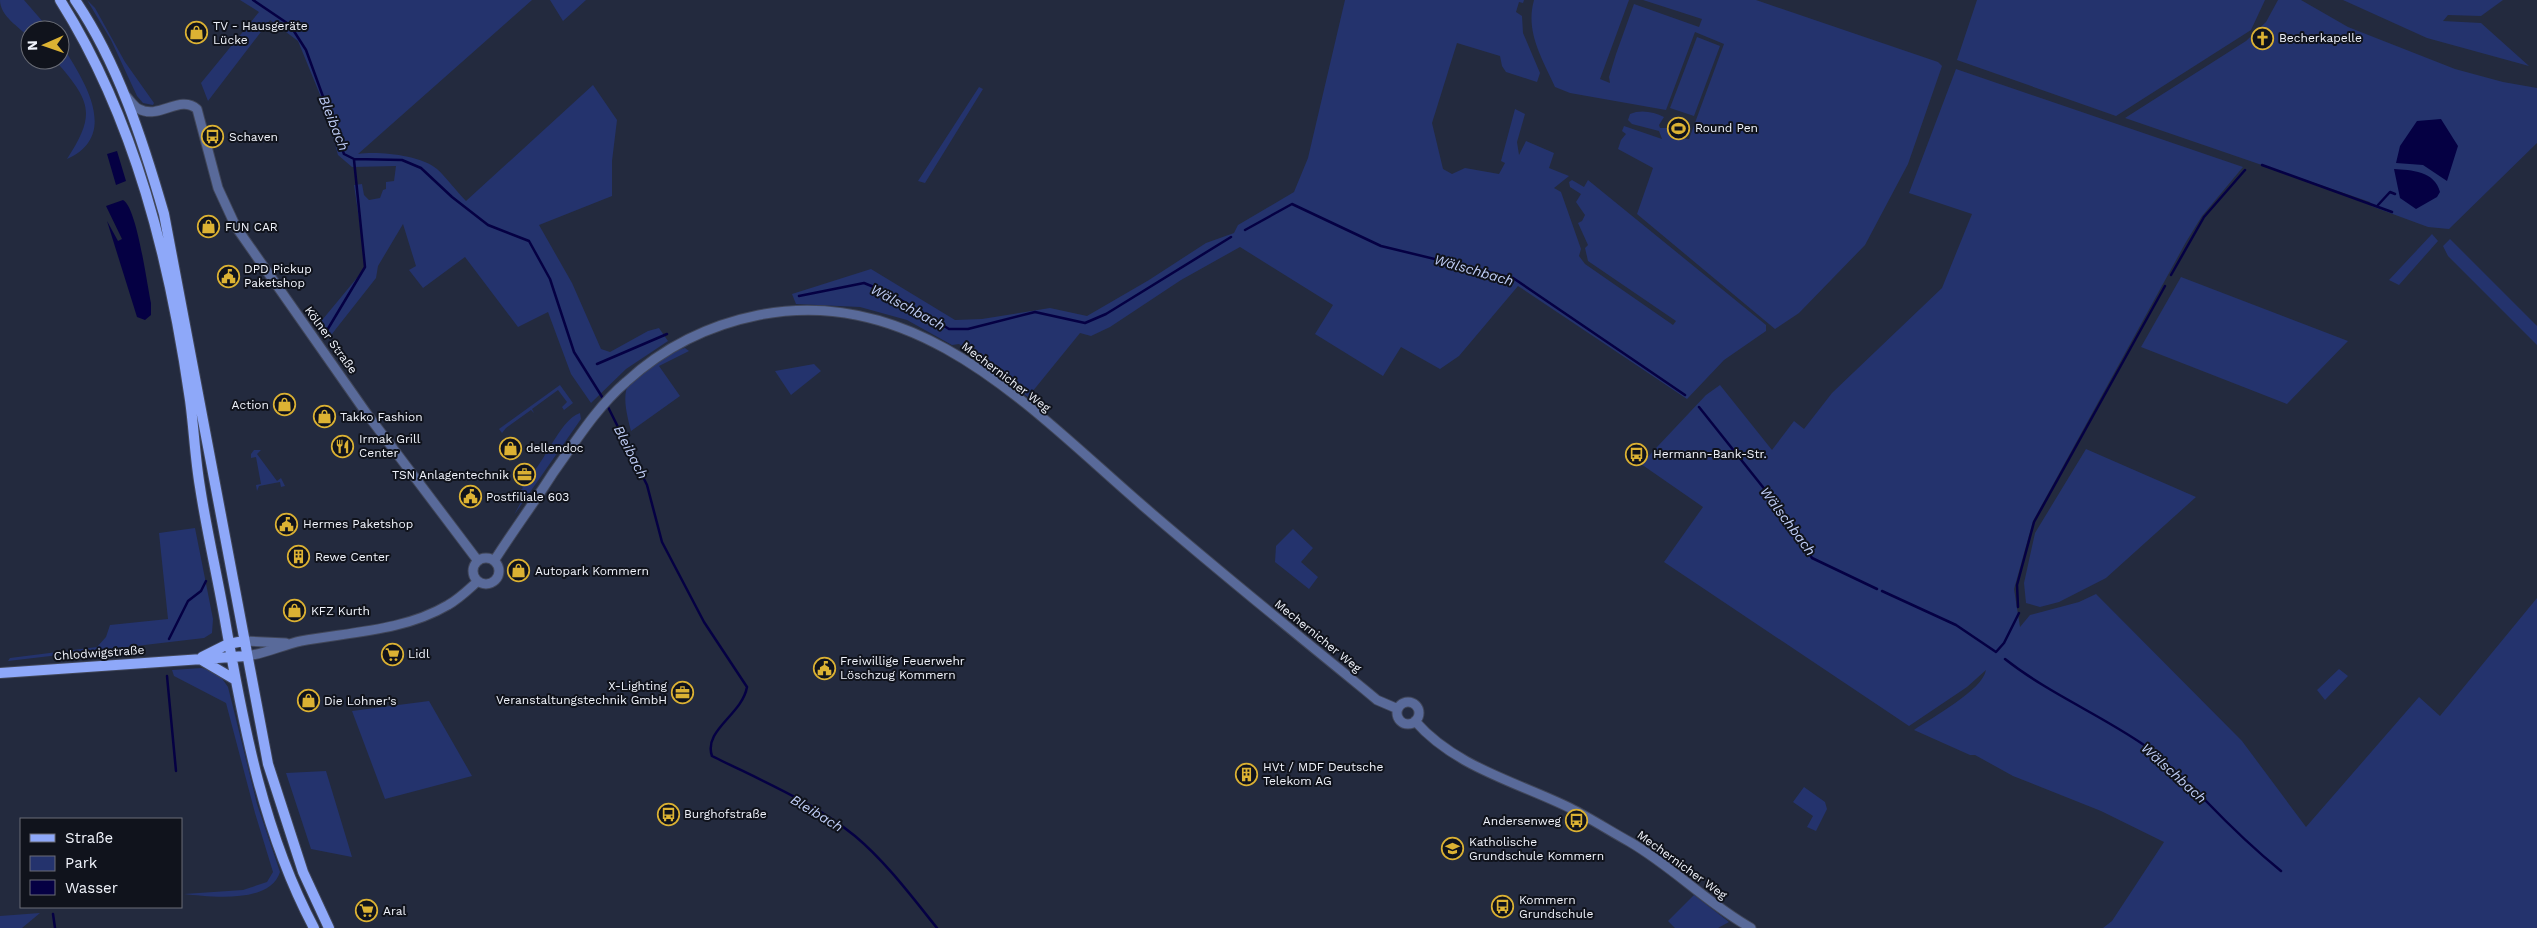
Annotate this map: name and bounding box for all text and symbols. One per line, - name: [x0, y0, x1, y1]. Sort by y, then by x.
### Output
- place label: TV - Hausgeräte Lücke: [213, 19, 308, 47]
- north arrow: [20, 20, 70, 70]
- shop icon: TV - Hausgeräte Lücke: [185, 21, 209, 45]
- church icon: Becherkapelle: [2251, 26, 2275, 50]
- place label: Becherkapelle: [2279, 31, 2362, 45]
- text: N: [24, 40, 40, 51]
- water label: Bleibach: [316, 93, 352, 153]
- sports icon: Round Pen: [1667, 116, 1691, 140]
- place label: Round Pen: [1695, 121, 1758, 135]
- bus stop icon: Schaven: [201, 125, 225, 149]
- place label: Schaven: [229, 130, 278, 144]
- shop icon: FUN CAR: [197, 215, 221, 239]
- place label: FUN CAR: [225, 220, 278, 234]
- water label: Wälschbach: [1433, 251, 1515, 289]
- place label: DPD Pickup Paketshop: [244, 262, 312, 290]
- public building icon: DPD Pickup Paketshop: [216, 264, 240, 288]
- water label: Wälschbach: [868, 281, 948, 333]
- street label: Kölner Straße: [302, 304, 360, 376]
- street label: Mechernicher Weg: [959, 339, 1054, 415]
- shop icon: Action: [273, 393, 297, 417]
- place label: Action: [232, 398, 269, 412]
- shop icon: Takko Fashion: [312, 405, 336, 429]
- place label: Takko Fashion: [340, 410, 423, 424]
- water label: Bleibach: [611, 423, 651, 481]
- place label: Irmak Grill Center: [359, 432, 421, 460]
- restaurant icon: Irmak Grill Center: [331, 434, 355, 458]
- shop icon: dellendoc: [498, 436, 522, 460]
- place label: dellendoc: [526, 441, 584, 455]
- bus stop icon: Hermann-Bank-Str.: [1625, 442, 1649, 466]
- place label: Hermann-Bank-Str.: [1653, 447, 1767, 461]
- office icon: TSN Anlagentechnik: [513, 463, 537, 487]
- place label: TSN Anlagentechnik: [392, 468, 509, 482]
- water label: Wälschbach: [1757, 484, 1819, 558]
- public building icon: Postfiliale 603: [458, 485, 482, 509]
- place label: Postfiliale 603: [486, 490, 569, 504]
- public building icon: Hermes Paketshop: [275, 512, 299, 536]
- place label: Hermes Paketshop: [303, 517, 413, 531]
- building icon: Rewe Center: [287, 545, 311, 569]
- place label: Rewe Center: [315, 550, 390, 564]
- shop icon: Autopark Kommern: [507, 559, 531, 583]
- place label: Autopark Kommern: [535, 564, 649, 578]
- street label: Mechernicher Weg: [1272, 597, 1365, 676]
- shop icon: KFZ Kurth: [283, 599, 307, 623]
- place label: KFZ Kurth: [311, 604, 370, 618]
- supermarket icon: Lidl: [380, 642, 404, 666]
- street label: Chlodwigstraße: [53, 643, 145, 663]
- place label: Lidl: [408, 647, 430, 661]
- place label: Freiwillige Feuerwehr Löschzug Kommern: [840, 654, 965, 682]
- public building icon: Freiwillige Feuerwehr Löschzug Kommern: [812, 656, 836, 680]
- place label: X-Lighting Veranstaltungstechnik GmbH: [496, 679, 668, 707]
- office icon: X-Lighting Veranstaltungstechnik GmbH: [671, 681, 695, 705]
- shop icon: Die Lohner's: [296, 689, 320, 713]
- place label: Die Lohner's: [324, 694, 397, 708]
- water label: Wälschbach: [2138, 740, 2210, 806]
- place label: HVt / MDF Deutsche Telekom AG: [1263, 760, 1383, 788]
- building icon: HVt / MDF Deutsche Telekom AG: [1235, 762, 1259, 786]
- water label: Bleibach: [788, 791, 846, 835]
- bus stop icon: Burghofstraße: [656, 802, 680, 826]
- place label: Burghofstraße: [684, 807, 767, 821]
- bus stop icon: Andersenweg: [1565, 809, 1589, 833]
- place label: Andersenweg: [1483, 814, 1562, 828]
- legend: [20, 818, 182, 908]
- street label: Mechernicher Weg: [1634, 828, 1730, 903]
- text: Straße: [65, 829, 113, 847]
- place label: Katholische Grundschule Kommern: [1469, 835, 1604, 863]
- school or university icon: Katholische Grundschule Kommern: [1441, 837, 1465, 861]
- text: Park: [65, 854, 98, 872]
- text: Wasser: [65, 879, 118, 897]
- place label: Kommern Grundschule: [1519, 893, 1593, 921]
- bus stop icon: Kommern Grundschule: [1491, 895, 1515, 919]
- supermarket icon: Aral: [355, 899, 379, 923]
- place label: Aral: [383, 904, 406, 918]

